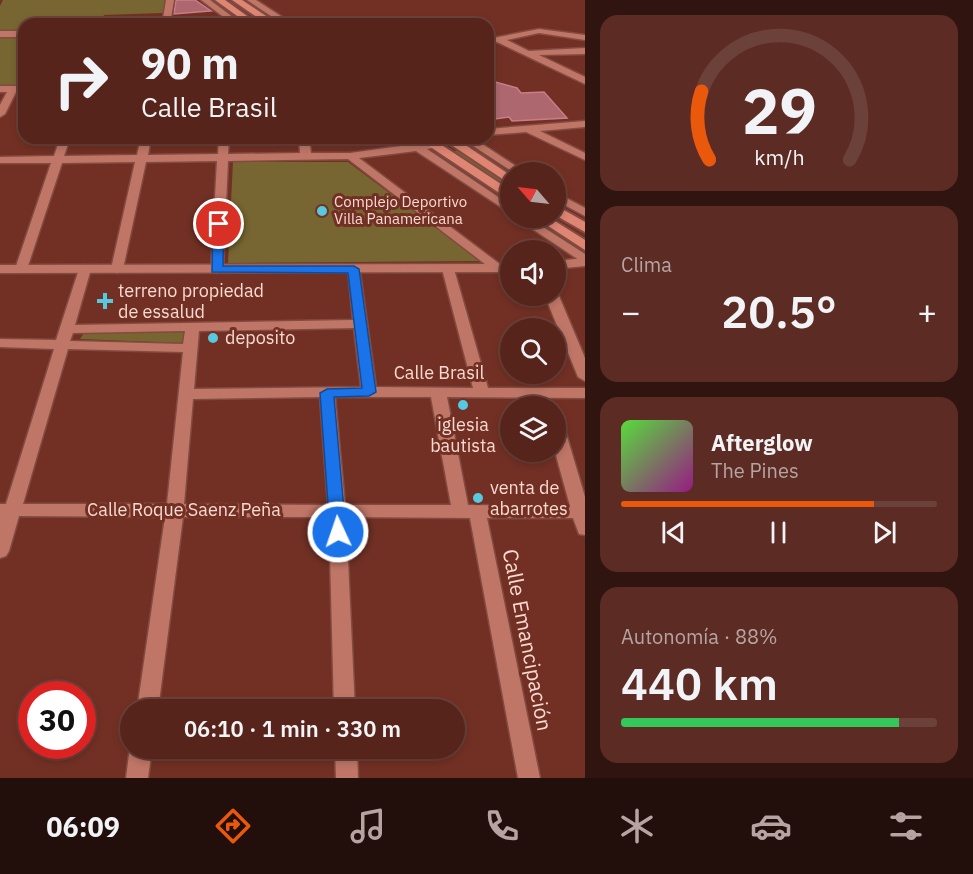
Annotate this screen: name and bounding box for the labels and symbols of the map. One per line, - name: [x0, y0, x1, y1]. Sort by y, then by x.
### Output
- north arrow: [500, 162, 566, 228]
- place label: Complejo Deportivo Villa Panamericana: [334, 192, 467, 228]
- pin: [193, 198, 244, 249]
- marker: Complejo Deportivo Villa Panamericana: [315, 204, 329, 218]
- place label: terreno propiedad de essalud: [118, 279, 264, 323]
- marker: terreno propiedad de essalud: [96, 292, 114, 310]
- place label: deposito: [225, 326, 295, 349]
- marker: deposito: [206, 331, 220, 345]
- street label: Calle Brasil: [394, 361, 484, 384]
- marker: iglesia bautista: [456, 398, 470, 412]
- place label: iglesia bautista: [430, 413, 496, 457]
- place label: venta de abarrotes: [490, 476, 568, 520]
- marker: venta de abarrotes: [471, 491, 485, 505]
- street label: Calle Roque Saenz Peña: [87, 498, 281, 521]
- position arrow: [306, 500, 370, 564]
- street label: Calle Emancipación: [497, 547, 559, 733]
- speed limit sign: 30: [18, 681, 96, 759]

